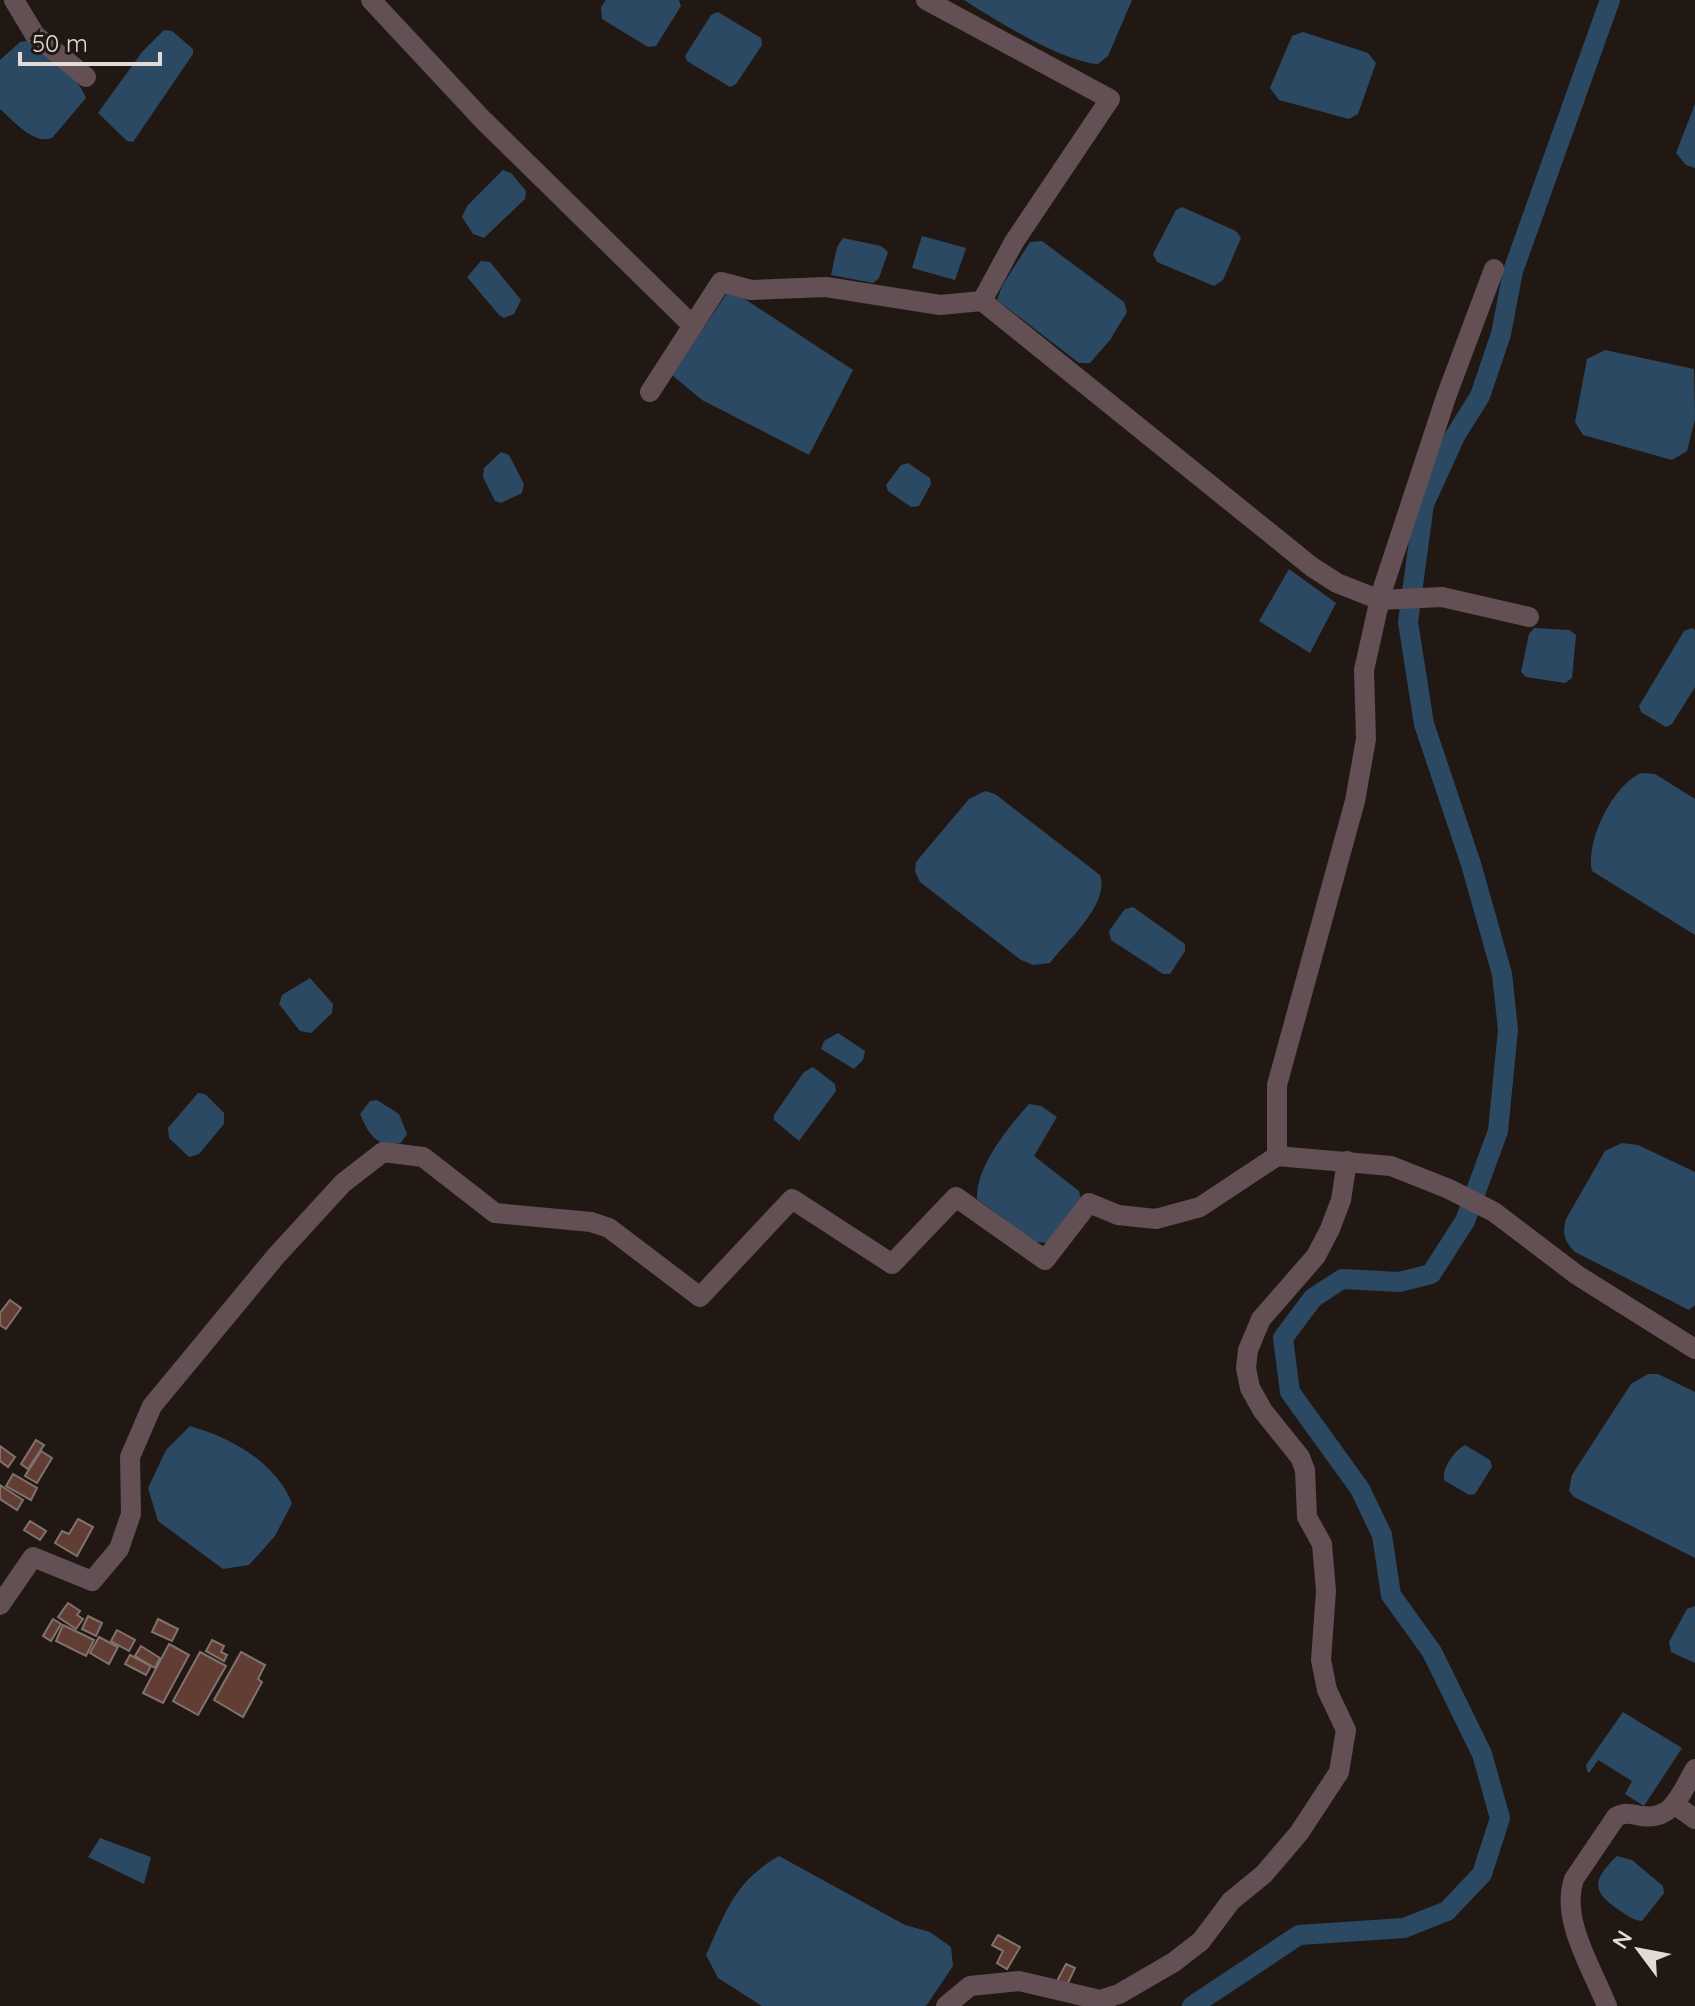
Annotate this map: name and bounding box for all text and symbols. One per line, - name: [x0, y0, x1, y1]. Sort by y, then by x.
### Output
- scale bar: [20, 16, 160, 66]
- text: 50 m: [32, 28, 88, 58]
- north arrow: [1599, 1910, 1679, 1990]
- text: N: [1606, 1925, 1638, 1954]

